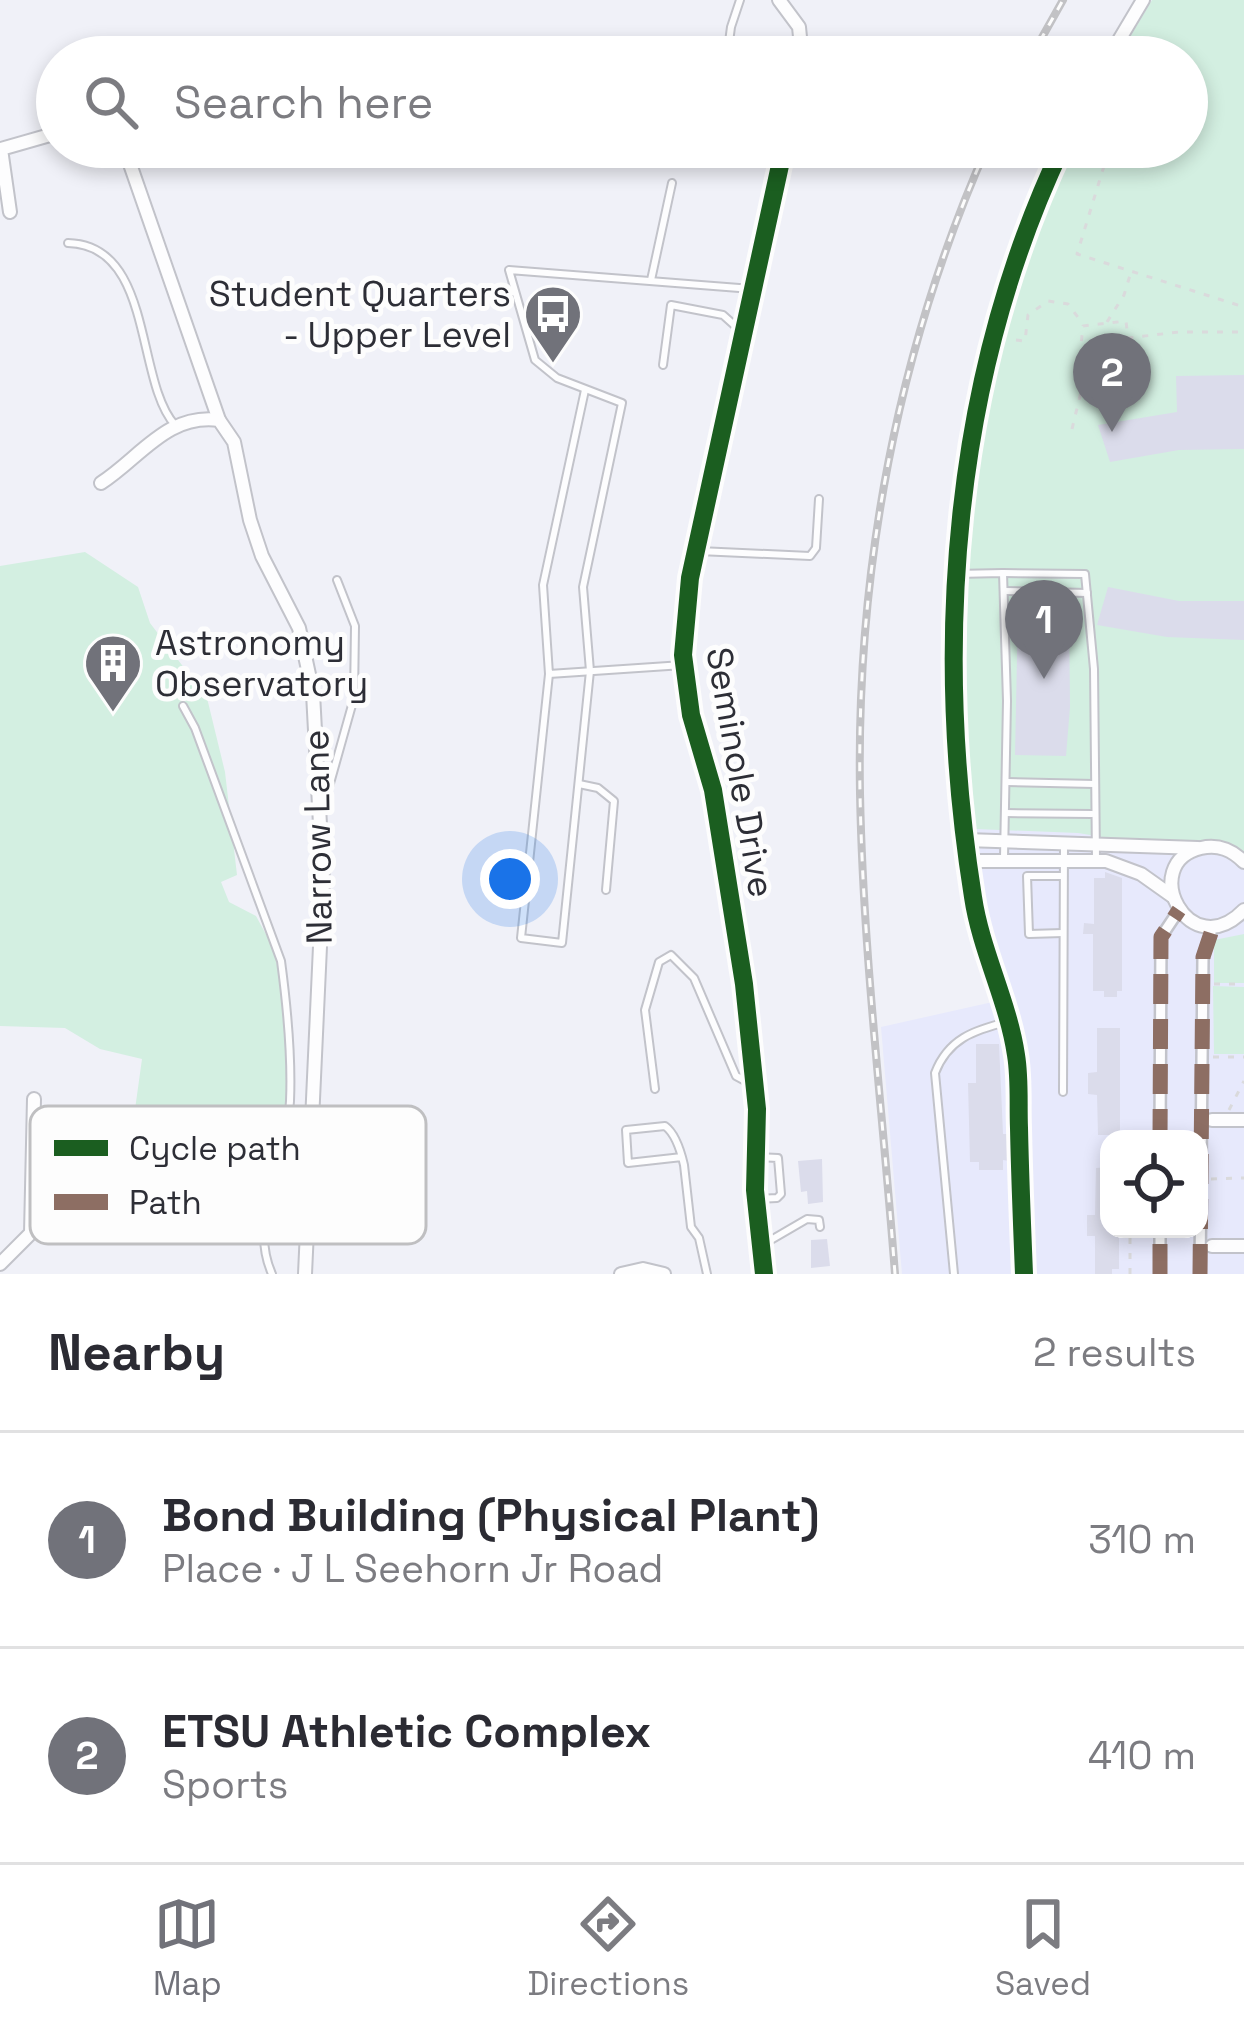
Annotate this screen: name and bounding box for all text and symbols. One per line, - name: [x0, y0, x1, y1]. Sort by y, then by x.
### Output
- search box: [36, 36, 1208, 168]
- icon: search: [78, 69, 144, 135]
- text: Search here: [174, 74, 433, 131]
- place label: Student Quarters - Upper Level: [209, 271, 511, 358]
- bus stop icon: Student Quarters - Upper Level: [522, 283, 584, 365]
- pin: 2: [1073, 333, 1151, 432]
- pin: 1: [1005, 580, 1083, 679]
- place label: Astronomy Observatory: [155, 620, 368, 707]
- building icon: Astronomy Observatory: [82, 632, 144, 714]
- street label: Seminole Drive: [695, 644, 785, 901]
- street label: Narrow Lane: [293, 729, 343, 945]
- your location: [480, 849, 540, 909]
- legend: [30, 1106, 426, 1244]
- text: Cycle path: [129, 1128, 301, 1170]
- map controls: [1100, 1130, 1208, 1238]
- button: locate: [1100, 1130, 1208, 1238]
- text: Path: [129, 1182, 202, 1224]
- text: Nearby: [48, 1320, 225, 1385]
- text: 2 results: [1033, 1328, 1196, 1377]
- text: Bond Building (Physical Plant): [162, 1487, 819, 1544]
- text: 1: [78, 1515, 96, 1564]
- text: 310 m: [1088, 1515, 1196, 1564]
- text: Place · J L Seehorn Jr Road: [162, 1544, 663, 1593]
- text: ETSU Athletic Complex: [162, 1703, 651, 1760]
- text: 2: [75, 1731, 99, 1780]
- text: 410 m: [1088, 1731, 1196, 1780]
- text: Sports: [162, 1760, 288, 1809]
- tab: Map: [153, 1891, 222, 2005]
- tab: Directions: [527, 1891, 689, 2005]
- tab: Saved: [995, 1891, 1091, 2005]

